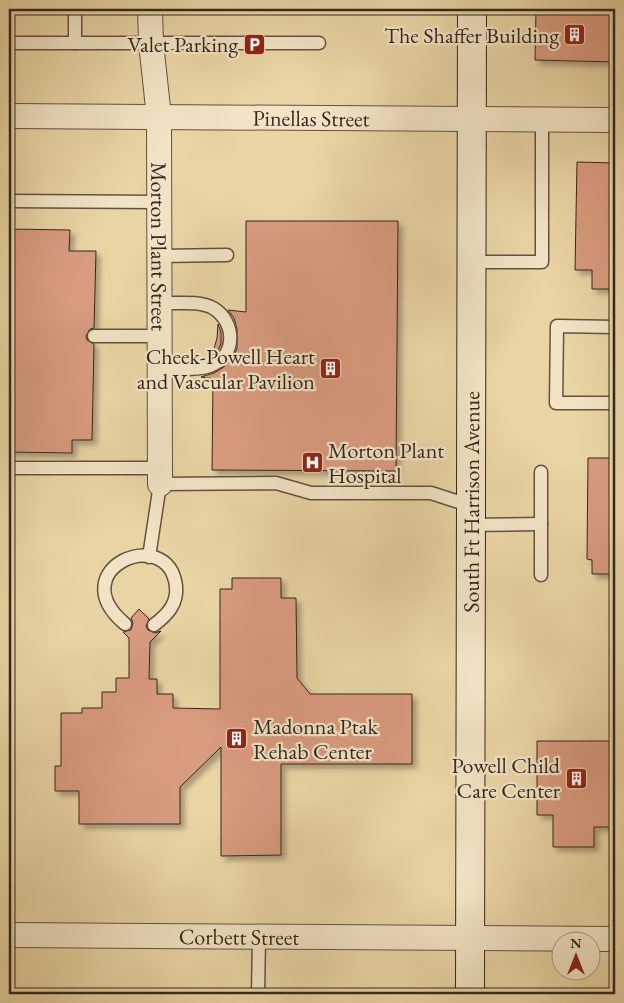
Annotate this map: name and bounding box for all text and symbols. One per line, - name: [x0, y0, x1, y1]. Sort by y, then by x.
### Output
- place label: The Shaffer Building: [384, 21, 559, 50]
- building icon: The Shaffer Building: [563, 23, 587, 47]
- place label: Valet Parking: [127, 30, 238, 59]
- parking icon: Valet Parking: [242, 32, 266, 56]
- street label: Pinellas Street: [252, 104, 370, 133]
- street label: Morton Plant Street: [144, 162, 174, 331]
- place label: Cheek-Powell Heart and Vascular Pavilion: [137, 342, 315, 396]
- building icon: Cheek-Powell Heart and Vascular Pavilion: [319, 357, 343, 381]
- street label: South Ft Harrison Avenue: [457, 391, 486, 613]
- place label: Morton Plant Hospital: [328, 436, 444, 490]
- hospital icon: Morton Plant Hospital: [300, 451, 324, 475]
- place label: Madonna Ptak Rehab Center: [253, 712, 378, 766]
- building icon: Madonna Ptak Rehab Center: [225, 727, 249, 751]
- place label: Powell Child Care Center: [452, 751, 561, 805]
- building icon: Powell Child Care Center: [564, 766, 588, 790]
- street label: Corbett Street: [179, 922, 299, 952]
- north arrow: [552, 930, 602, 980]
- text: N: [570, 934, 582, 952]

